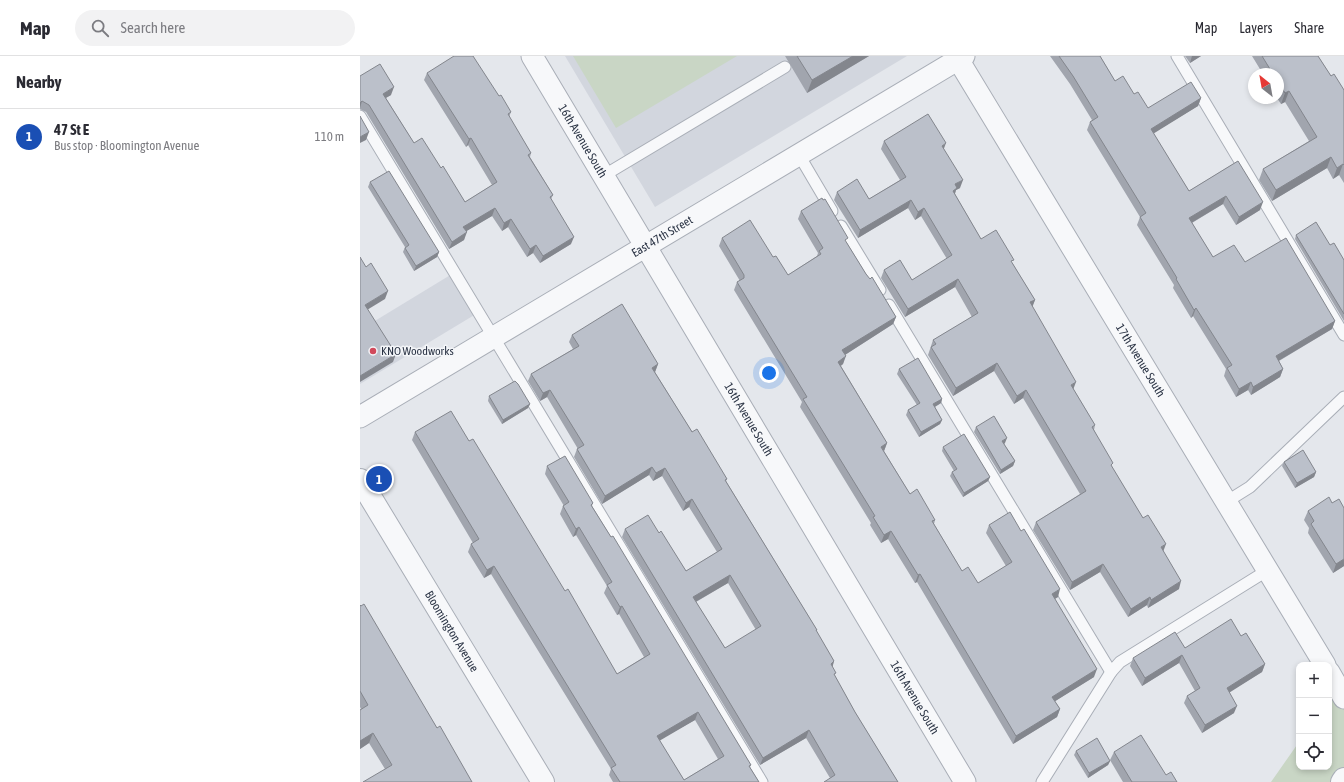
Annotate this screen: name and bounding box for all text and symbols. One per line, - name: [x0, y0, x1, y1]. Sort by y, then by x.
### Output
- search box: [75, 10, 355, 46]
- text: Map: [20, 17, 51, 39]
- icon: search: [89, 17, 111, 39]
- text: Search here: [121, 19, 185, 36]
- text: Map: [1195, 20, 1217, 36]
- text: Layers: [1239, 20, 1272, 36]
- text: Share: [1294, 20, 1324, 36]
- north arrow: [1248, 68, 1284, 104]
- text: Nearby: [16, 72, 62, 92]
- street label: 16th Avenue South: [555, 102, 610, 180]
- text: 47 St E: [54, 121, 89, 138]
- text: 1: [26, 129, 32, 144]
- text: 110 m: [315, 129, 344, 144]
- text: Bus stop · Bloomington Avenue: [54, 138, 199, 153]
- street label: East 47th Street: [629, 213, 696, 260]
- street label: 17th Avenue South: [1113, 321, 1168, 400]
- place label: KNO Woodworks: [381, 344, 454, 358]
- marker: KNO Woodworks: [368, 346, 378, 356]
- your location: [759, 363, 779, 383]
- street label: 16th Avenue South: [721, 380, 776, 458]
- pin: 1: [366, 464, 392, 494]
- street label: Bloomington Avenue: [422, 588, 482, 674]
- street label: 16th Avenue South: [887, 658, 942, 737]
- map controls: [1296, 662, 1332, 770]
- button: +: [1296, 662, 1332, 698]
- button: −: [1296, 698, 1332, 734]
- button: locate: [1296, 734, 1332, 770]

